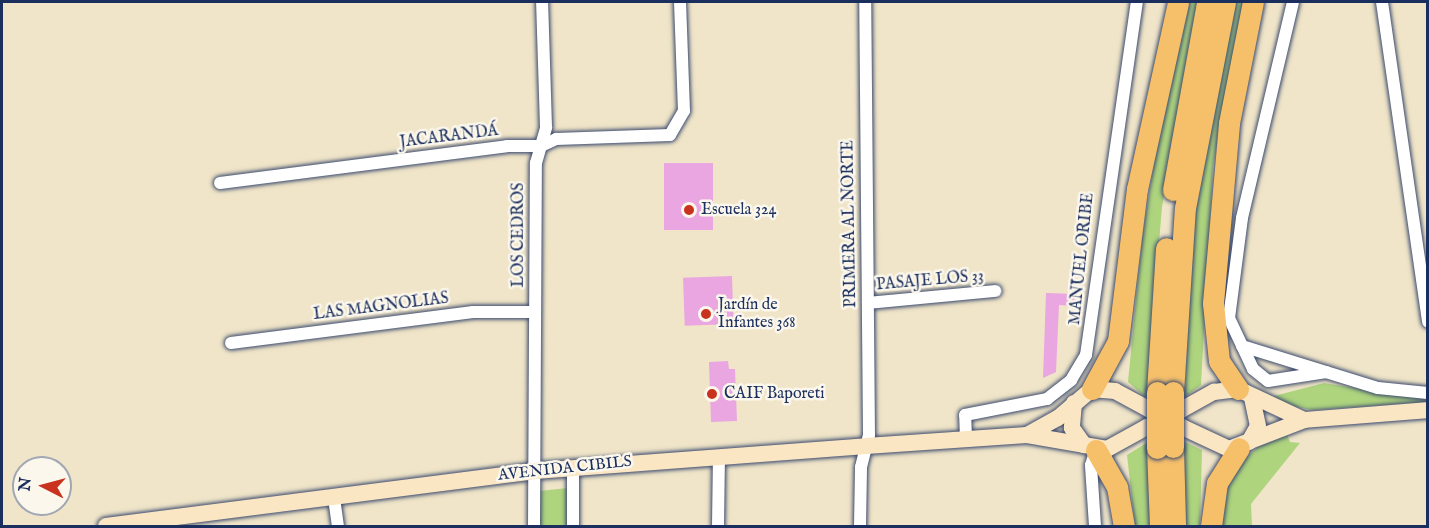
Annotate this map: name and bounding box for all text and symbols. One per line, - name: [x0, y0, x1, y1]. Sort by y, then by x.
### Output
- street label: JACARANDÁ: [399, 121, 499, 153]
- street label: PRIMERA AL NORTE: [839, 140, 861, 308]
- street label: LOS CEDROS: [509, 183, 529, 287]
- street label: MANUEL ORIBE: [1066, 192, 1098, 326]
- place label: Escuela 324: [701, 200, 776, 220]
- marker: Escuela 324: [682, 203, 696, 217]
- street label: PASAJE LOS 33: [876, 267, 984, 295]
- street label: LAS MAGNOLIAS: [312, 289, 450, 325]
- place label: Jardín de Infantes 368: [718, 295, 796, 333]
- marker: Jardín de Infantes 368: [699, 307, 713, 321]
- place label: CAIF Baporeti: [724, 384, 824, 404]
- marker: CAIF Baporeti: [705, 387, 719, 401]
- street label: AVENIDA CIBILS: [497, 452, 633, 486]
- north arrow: [12, 456, 72, 516]
- text: N: [15, 476, 37, 492]

